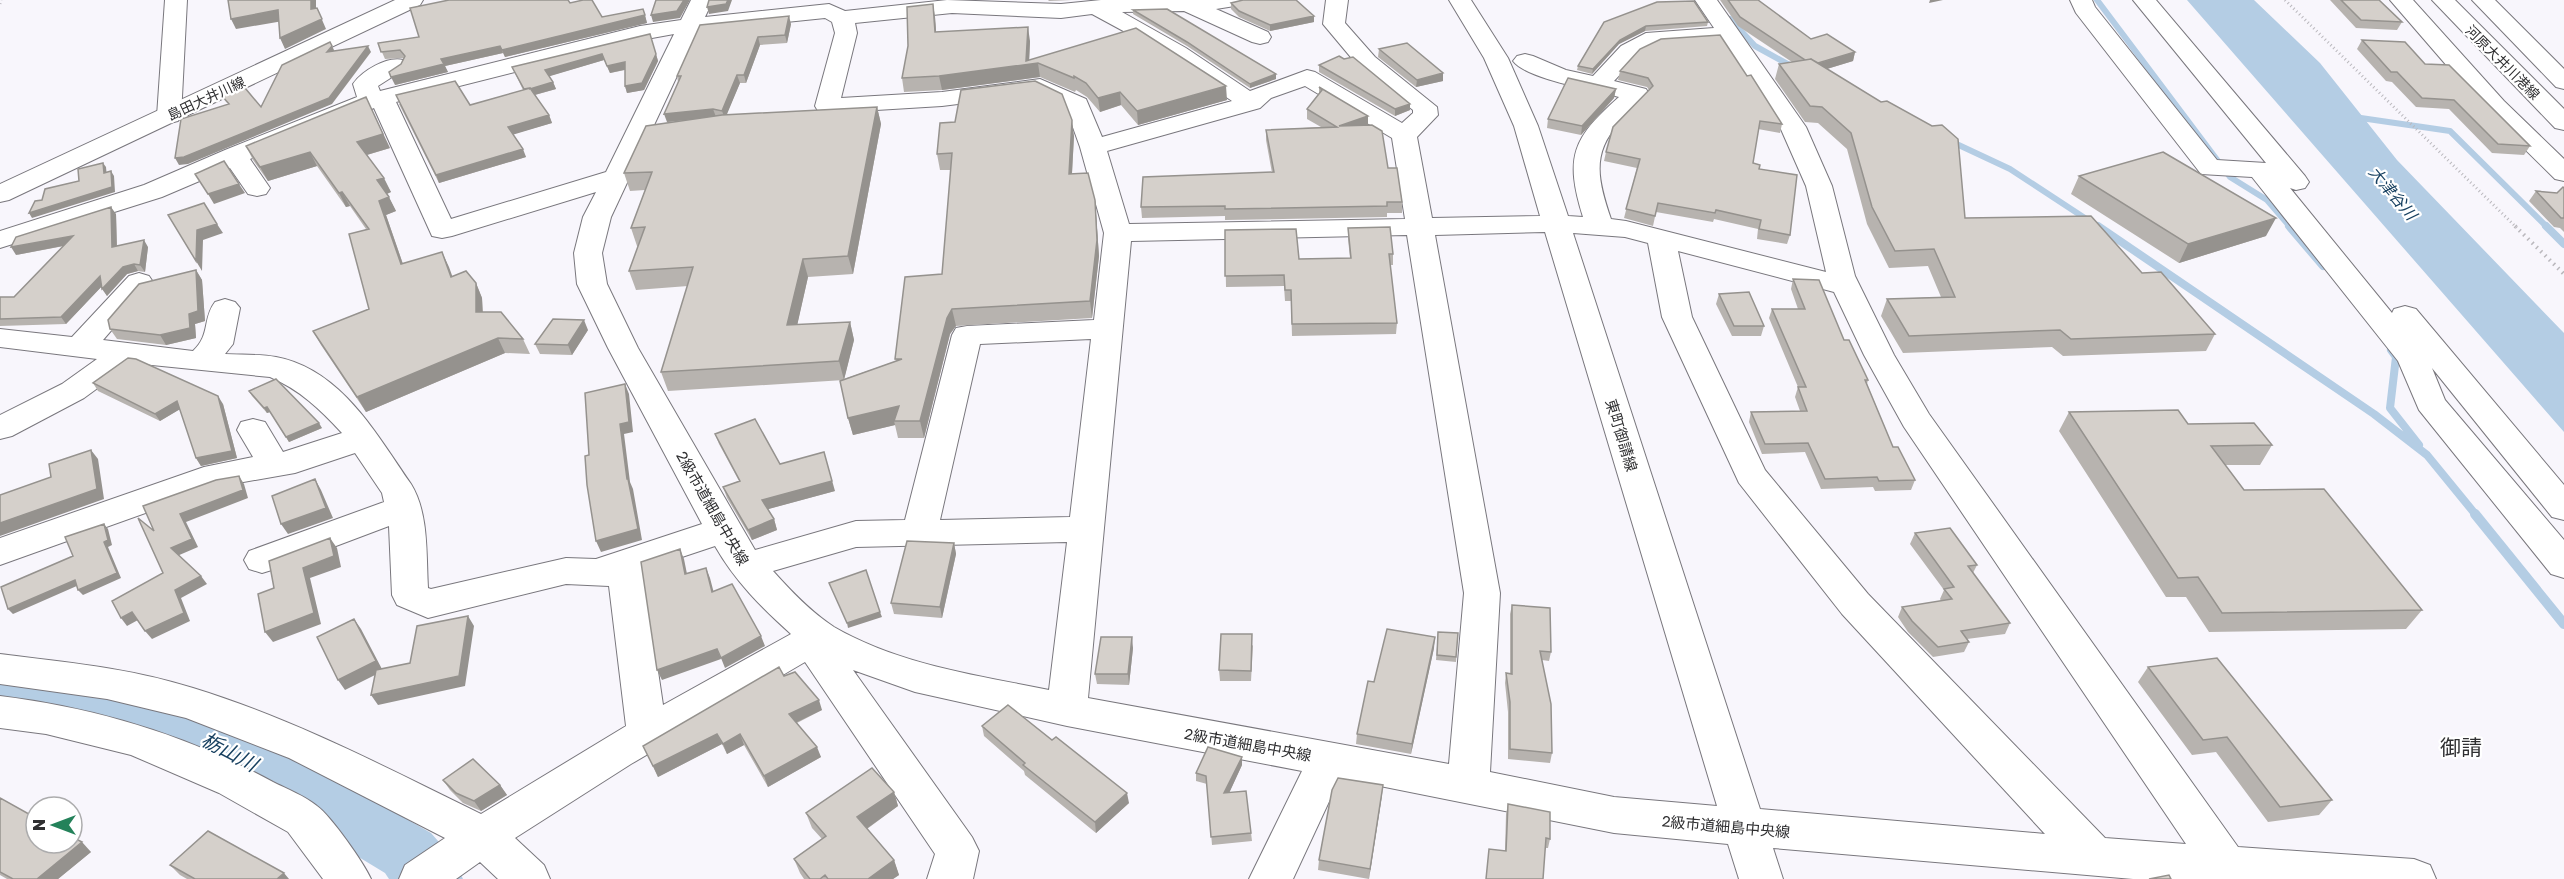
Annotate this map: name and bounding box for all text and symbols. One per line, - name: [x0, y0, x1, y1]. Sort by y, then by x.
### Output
- street label: 河原大井川港線: [2462, 21, 2544, 103]
- street label: 島田大井川線: [164, 73, 248, 123]
- water label: 大津谷川: [2365, 162, 2423, 225]
- street label: 東町御請線: [1602, 396, 1642, 474]
- street label: 2級市道細島中央線: [673, 448, 753, 568]
- street label: 2級市道細島中央線: [1183, 724, 1313, 764]
- water label: 栃山川: [198, 726, 264, 777]
- district label: 御請: [2440, 734, 2482, 760]
- north arrow: [24, 795, 84, 855]
- street label: 2級市道細島中央線: [1661, 811, 1791, 841]
- text: N: [29, 819, 49, 831]

